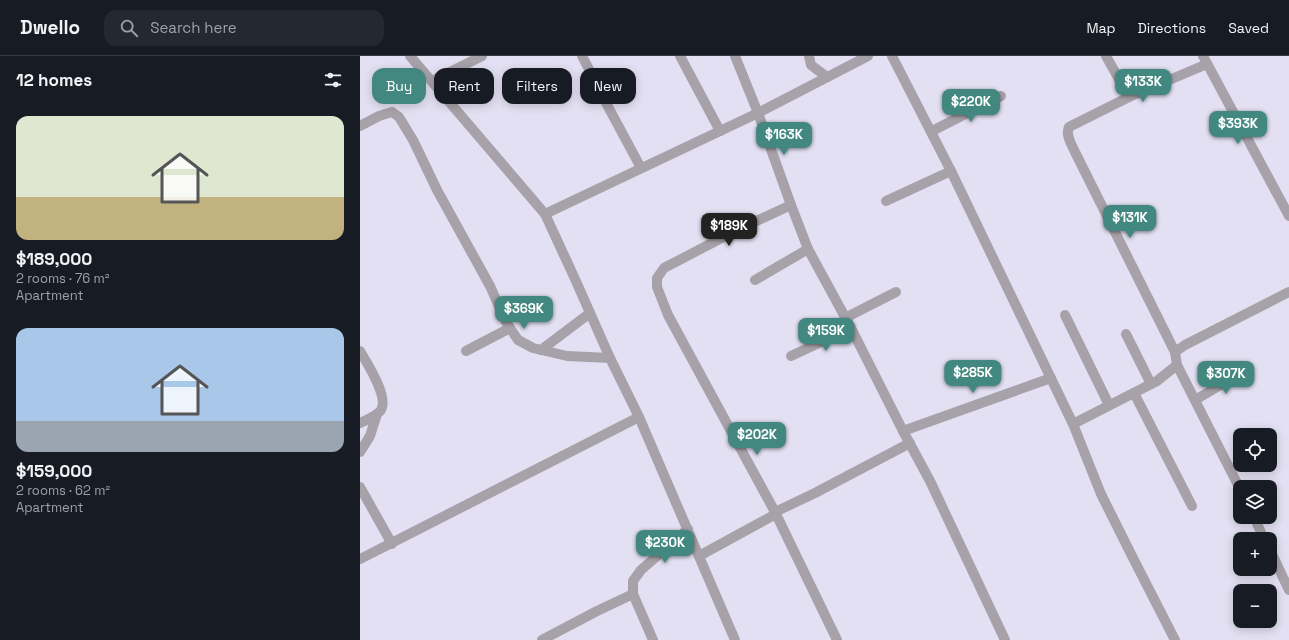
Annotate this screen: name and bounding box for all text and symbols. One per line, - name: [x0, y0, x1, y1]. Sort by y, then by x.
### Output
- search box: [104, 10, 384, 46]
- text: Dwello: [20, 15, 80, 40]
- icon: search: [118, 17, 140, 39]
- text: Search here: [150, 18, 237, 37]
- text: Map: [1086, 19, 1116, 37]
- text: Directions: [1138, 19, 1206, 37]
- text: Saved: [1228, 19, 1269, 37]
- chip: Buy: [372, 68, 426, 104]
- chip: Rent: [434, 68, 494, 104]
- chip: Filters: [502, 68, 572, 104]
- chip: New: [580, 68, 636, 104]
- text: 12 homes: [16, 69, 92, 91]
- icon: filters: [322, 69, 344, 91]
- pin: $133K: [1115, 69, 1171, 103]
- text: $133K: [1124, 73, 1162, 90]
- pin: $220K: [943, 89, 999, 123]
- text: $220K: [951, 93, 991, 110]
- pin: $393K: [1210, 111, 1266, 145]
- text: $393K: [1218, 115, 1258, 132]
- pin: $163K: [756, 122, 812, 156]
- text: $163K: [765, 126, 803, 143]
- icon: home: [144, 142, 216, 214]
- pin: $131K: [1102, 205, 1158, 239]
- text: $131K: [1112, 209, 1148, 226]
- pin: $189K: [701, 213, 757, 247]
- text: $189K: [710, 217, 748, 234]
- text: $189,000: [16, 248, 92, 270]
- text: 2 rooms · 76 m²: [16, 270, 110, 287]
- text: Apartment: [16, 287, 84, 304]
- pin: $369K: [496, 296, 552, 330]
- text: $369K: [504, 300, 544, 317]
- pin: $159K: [798, 318, 854, 352]
- text: $159K: [807, 322, 845, 339]
- icon: home: [144, 354, 216, 426]
- pin: $285K: [945, 360, 1001, 394]
- pin: $307K: [1198, 361, 1254, 395]
- text: $285K: [953, 364, 993, 381]
- text: $307K: [1206, 365, 1246, 382]
- pin: $202K: [729, 422, 785, 456]
- text: $202K: [737, 426, 777, 443]
- map controls: [1233, 428, 1277, 628]
- button: locate: [1233, 428, 1277, 472]
- text: $159,000: [16, 460, 92, 482]
- button: layers: [1233, 480, 1277, 524]
- text: 2 rooms · 62 m²: [16, 482, 110, 499]
- text: Apartment: [16, 499, 84, 516]
- pin: $230K: [637, 530, 693, 564]
- button: +: [1233, 532, 1277, 576]
- text: $230K: [645, 534, 685, 551]
- button: −: [1233, 584, 1277, 628]

